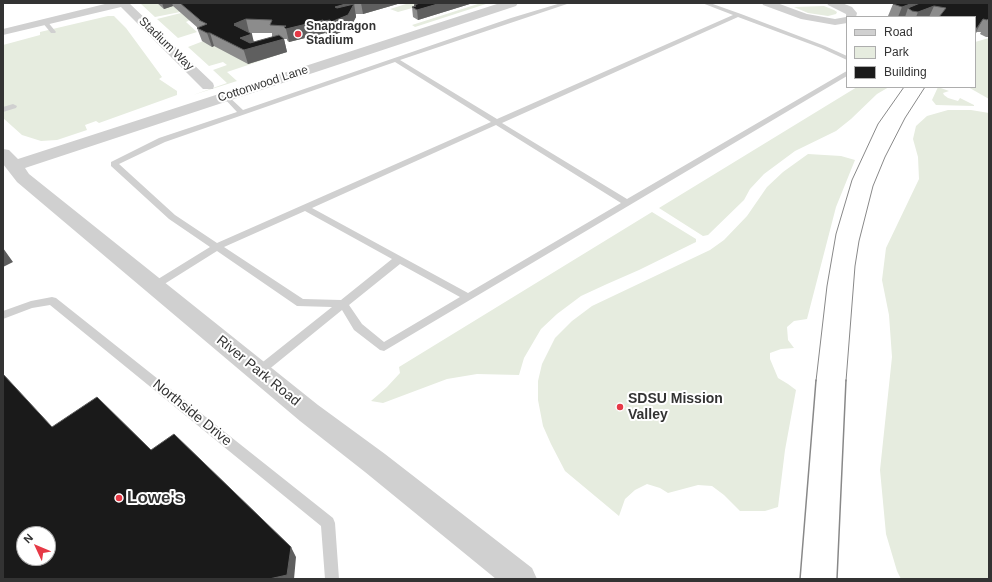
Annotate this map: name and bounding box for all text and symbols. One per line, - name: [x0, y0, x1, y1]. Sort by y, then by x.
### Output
- street label: Stadium Way: [135, 14, 197, 74]
- legend: [846, 16, 976, 88]
- place label: Snapdragon Stadium: [306, 20, 376, 48]
- text: Road: [884, 25, 913, 39]
- marker: Snapdragon Stadium: [293, 29, 303, 39]
- text: Park: [884, 45, 909, 59]
- street label: Cottonwood Lane: [216, 63, 310, 105]
- text: Building: [884, 65, 927, 79]
- street label: River Park Road: [213, 332, 303, 410]
- street label: Northside Drive: [149, 376, 235, 450]
- place label: SDSU Mission Valley: [628, 391, 723, 424]
- marker: SDSU Mission Valley: [615, 402, 625, 412]
- place label: Lowe's: [127, 488, 184, 508]
- marker: Lowe's: [114, 493, 124, 503]
- north arrow: [16, 526, 56, 566]
- text: N: [21, 531, 35, 545]

